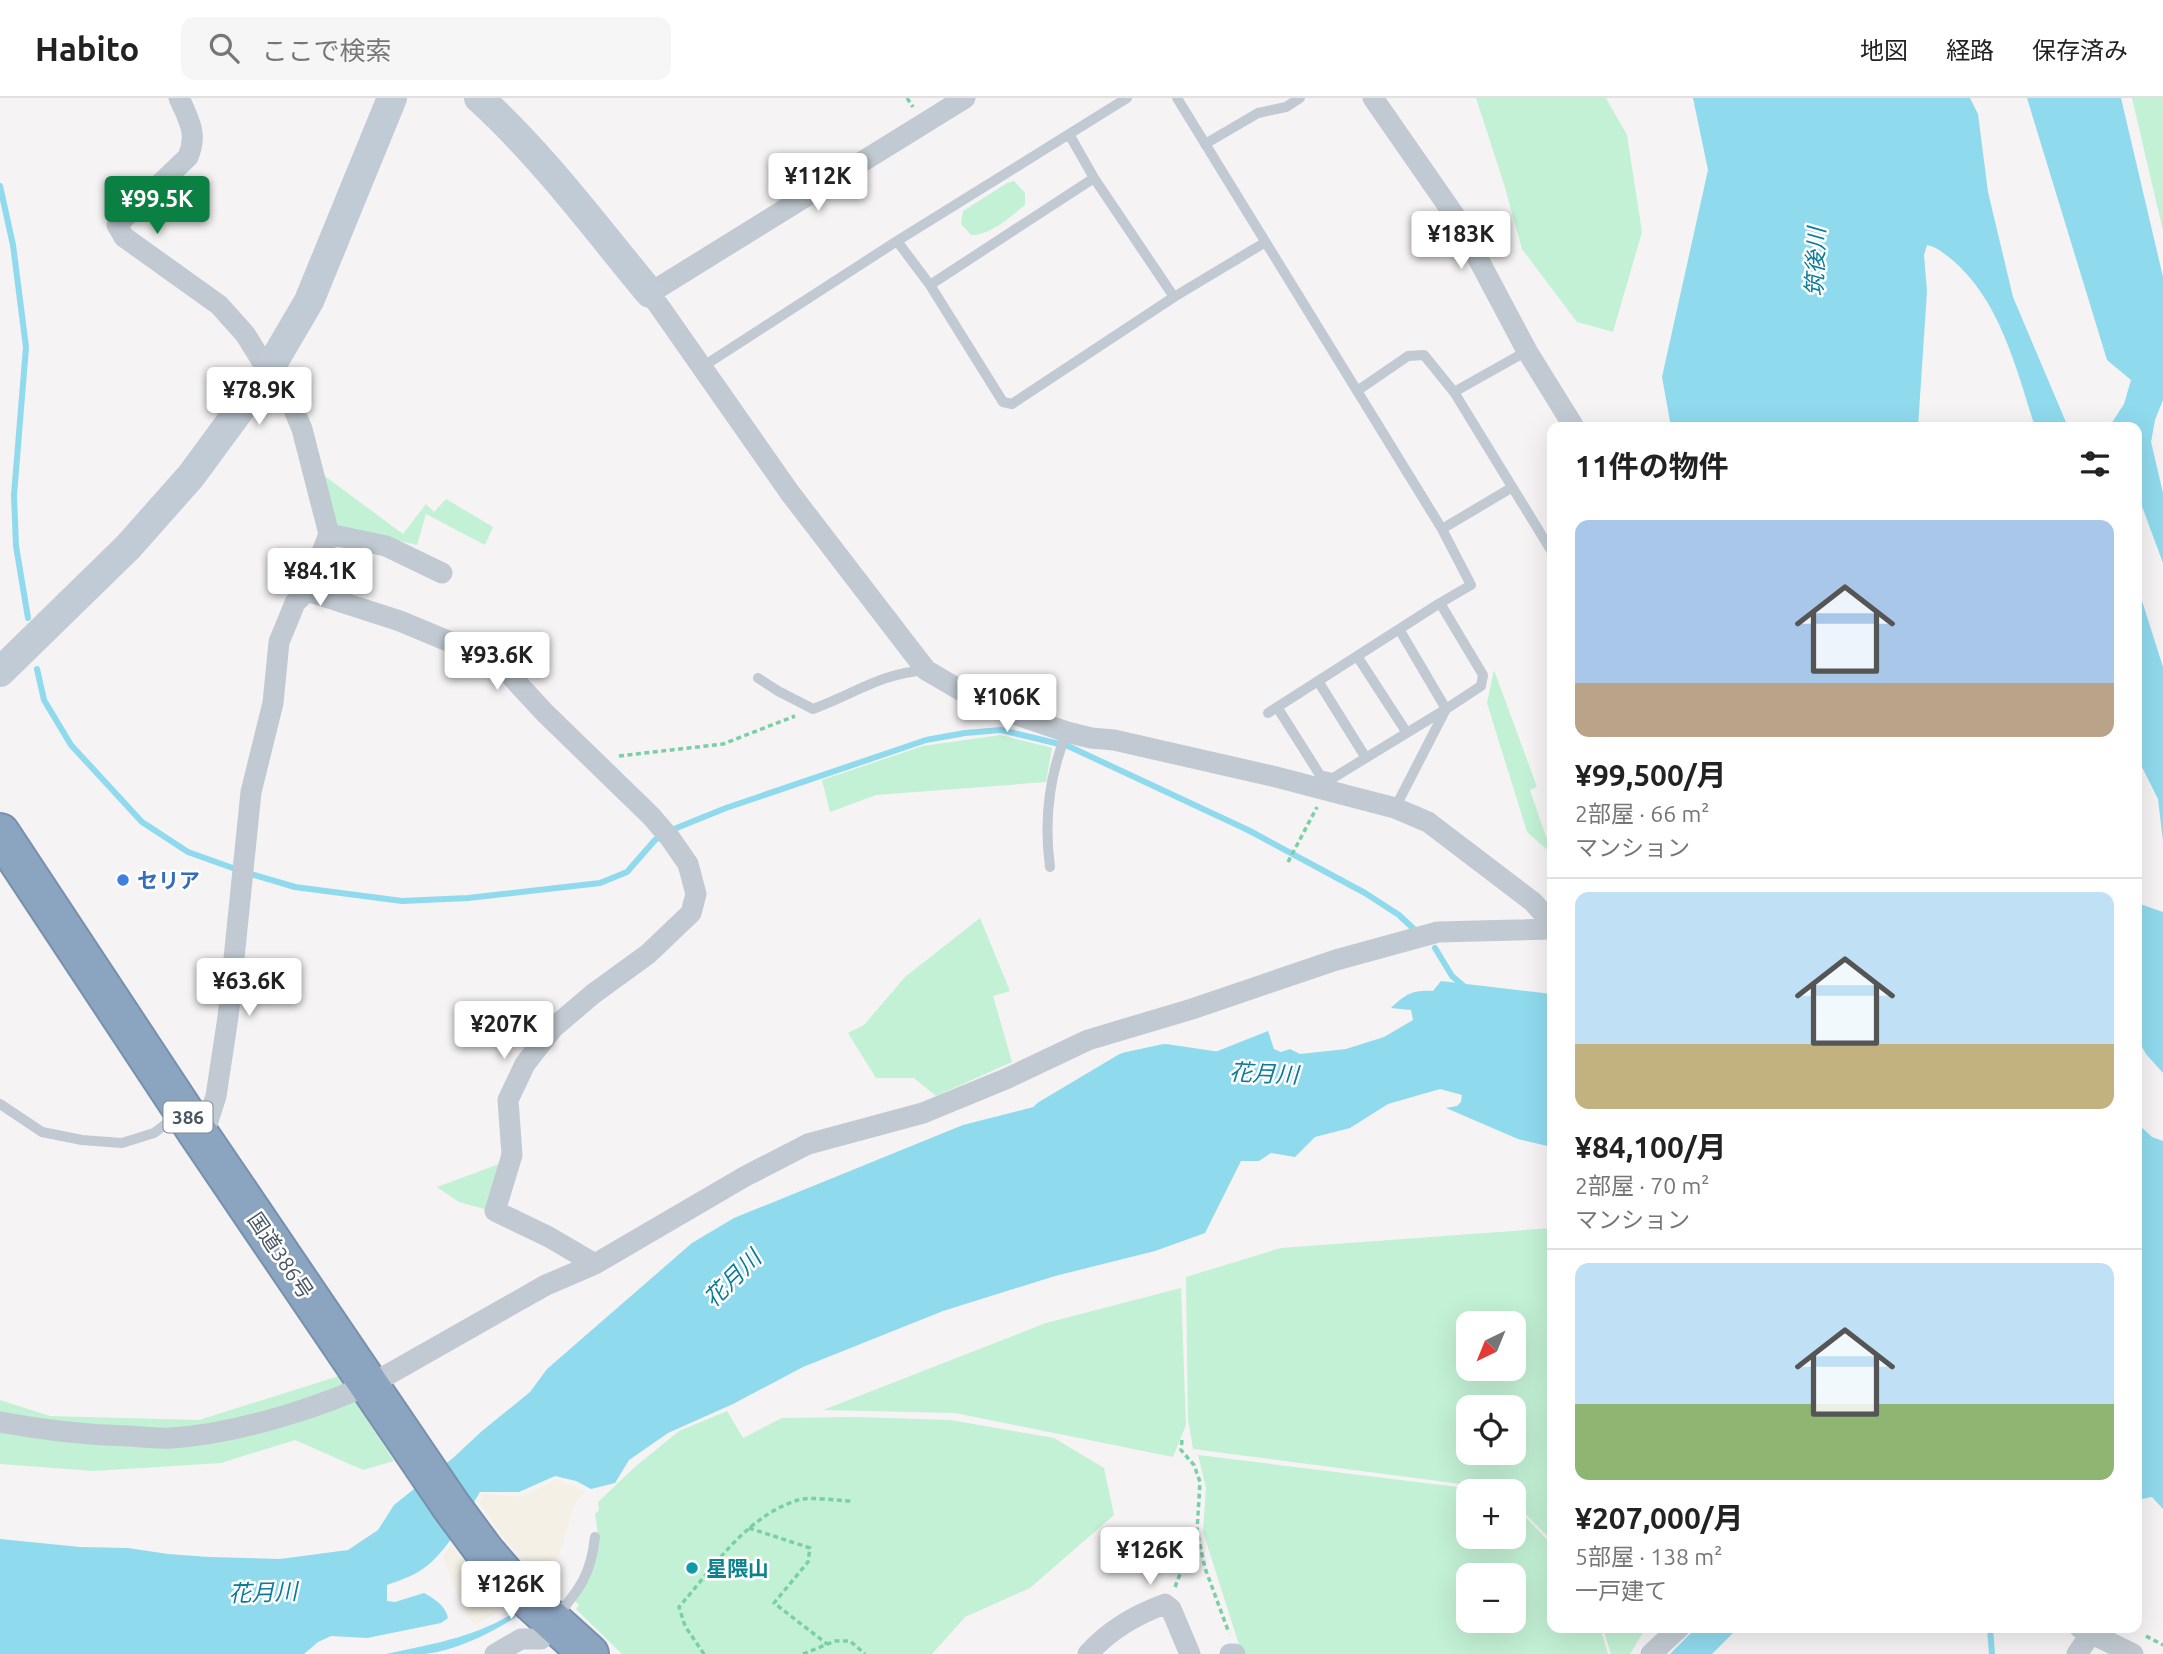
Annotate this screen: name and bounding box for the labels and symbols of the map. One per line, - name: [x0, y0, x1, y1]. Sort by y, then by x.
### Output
- pin: ¥112K: [769, 153, 867, 213]
- pin: ¥99.5K: [100, 176, 214, 236]
- pin: ¥183K: [1412, 212, 1510, 271]
- water label: 筑後川: [1801, 224, 1829, 297]
- pin: ¥78.9K: [202, 368, 316, 427]
- pin: ¥84.1K: [263, 548, 377, 608]
- pin: ¥93.6K: [440, 632, 554, 692]
- pin: ¥106K: [958, 674, 1056, 734]
- place label: セリア: [137, 868, 200, 892]
- marker: セリア: [115, 872, 131, 888]
- pin: ¥63.6K: [192, 958, 306, 1018]
- pin: ¥207K: [455, 1002, 553, 1061]
- water label: 花月川: [1229, 1059, 1302, 1087]
- road number: 386: [164, 1102, 212, 1133]
- street label: 国道386号: [243, 1207, 319, 1303]
- water label: 花月川: [699, 1243, 767, 1311]
- north arrow: [1456, 1311, 1526, 1381]
- pin: ¥126K: [1101, 1528, 1199, 1587]
- place label: 星隈山: [706, 1556, 769, 1580]
- marker: 星隈山: [684, 1560, 700, 1576]
- pin: ¥126K: [462, 1562, 560, 1621]
- water label: 花月川: [228, 1578, 301, 1606]

